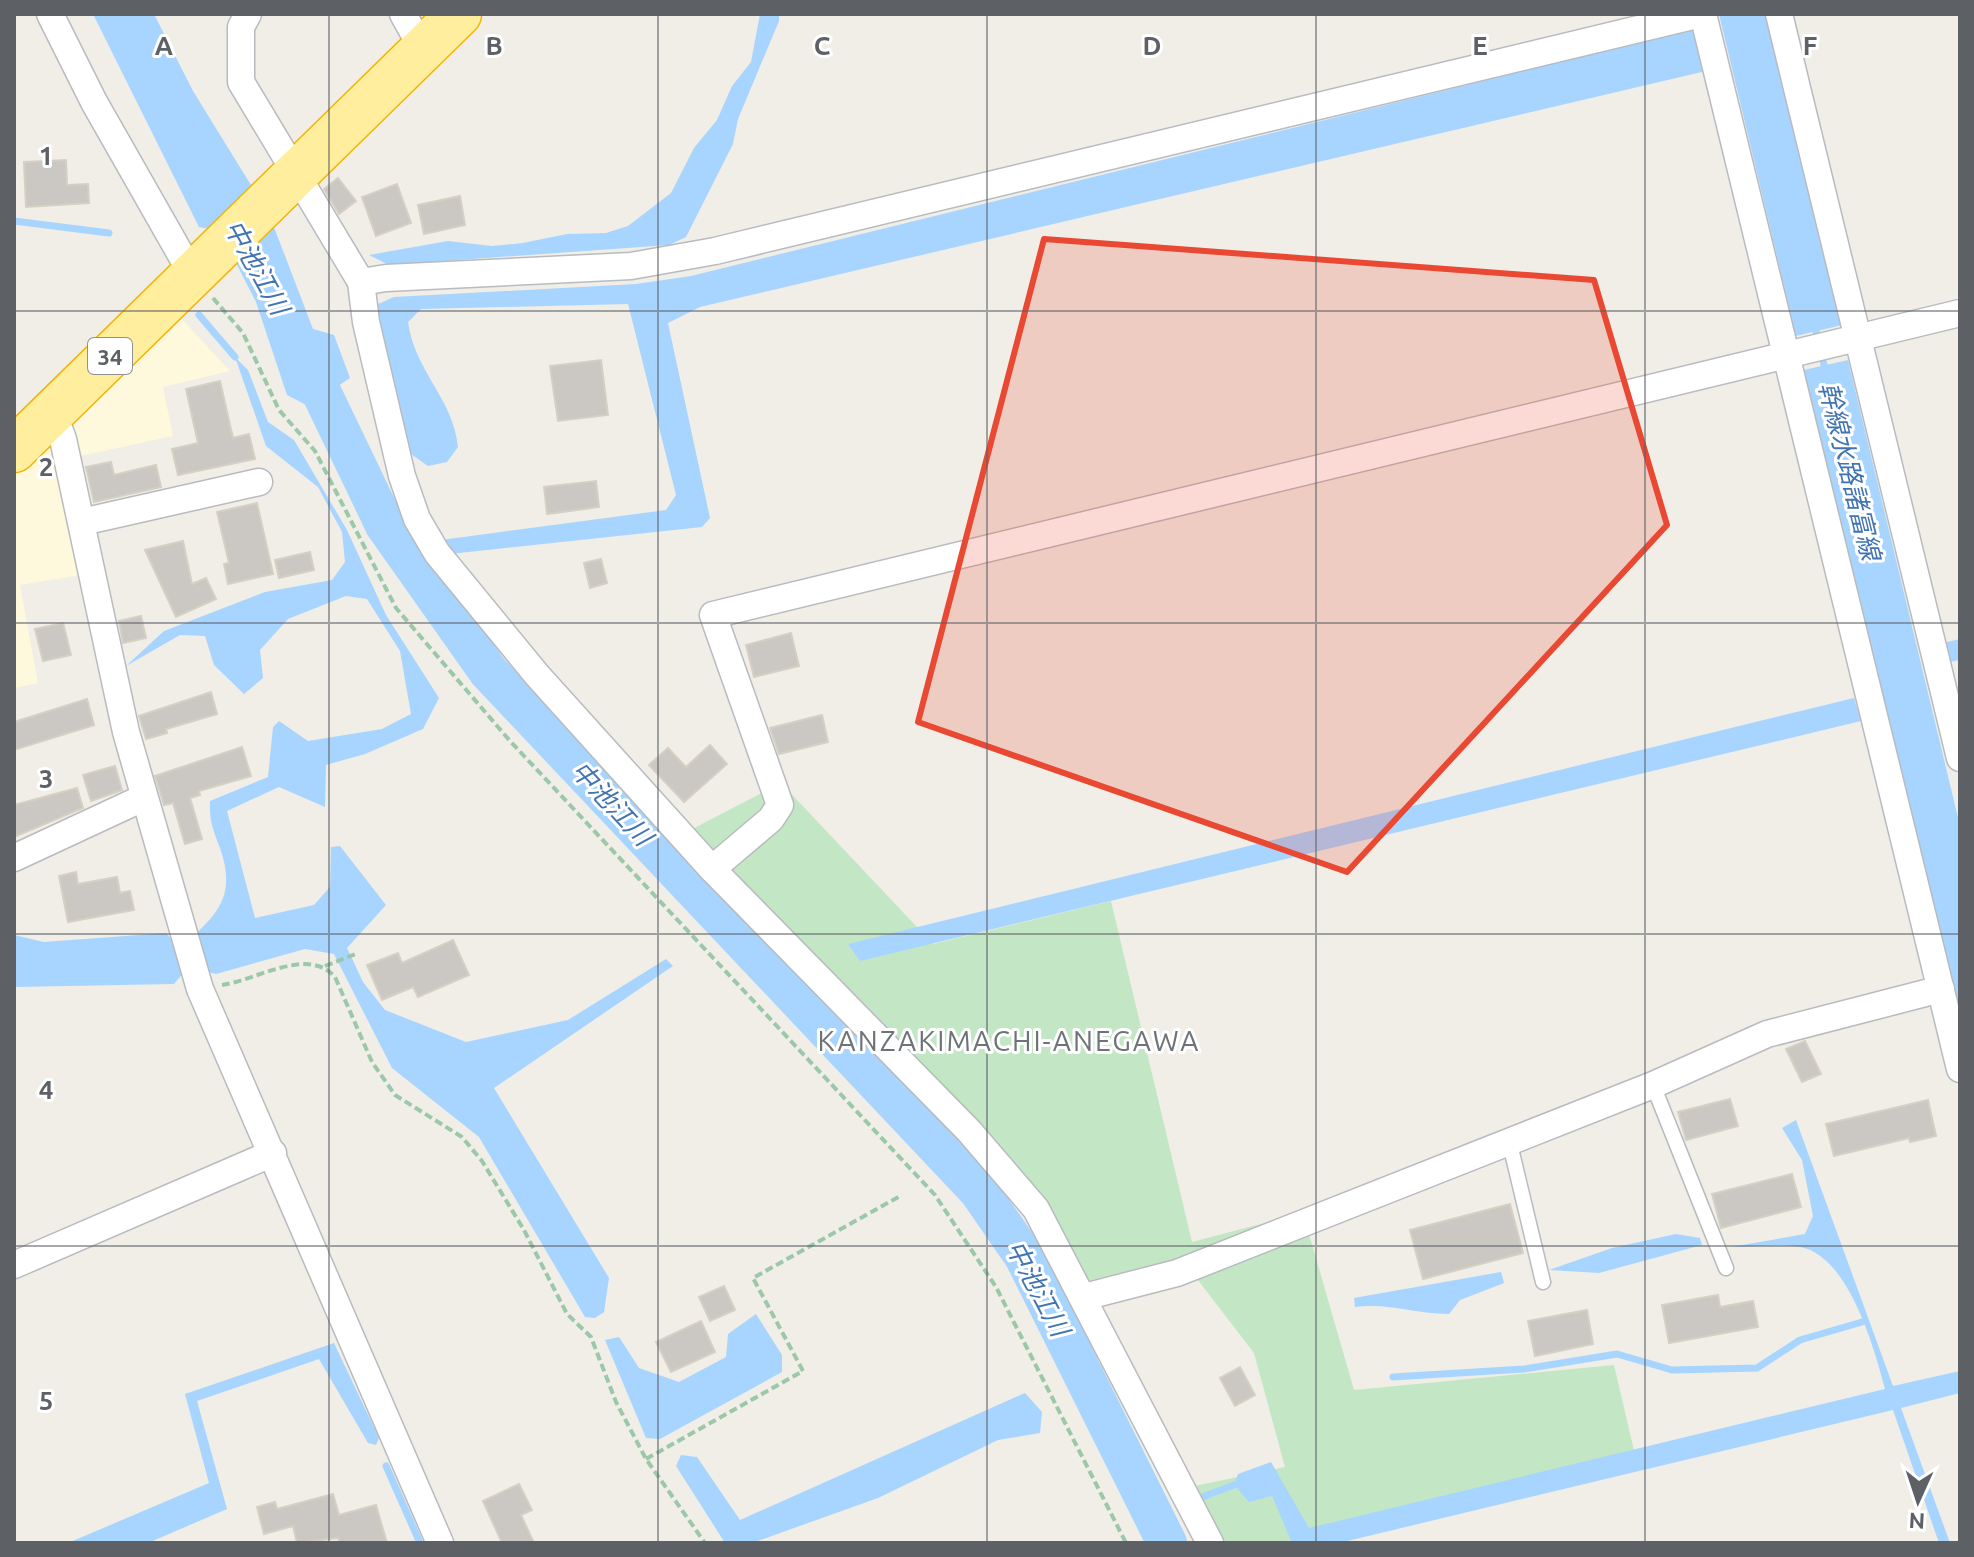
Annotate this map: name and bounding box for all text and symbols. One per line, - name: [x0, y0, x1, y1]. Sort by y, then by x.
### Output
- text: A: [155, 31, 174, 60]
- text: B: [485, 31, 503, 60]
- text: C: [814, 31, 831, 60]
- text: D: [1143, 31, 1161, 60]
- text: E: [1472, 31, 1488, 60]
- text: F: [1803, 31, 1817, 60]
- text: 1: [39, 141, 53, 170]
- water label: 中池江川: [219, 214, 296, 322]
- road number: 34: [88, 338, 132, 374]
- water label: 幹線水路諸富線: [1814, 379, 1887, 566]
- text: 2: [39, 452, 53, 481]
- water label: 中池江川: [566, 755, 660, 853]
- text: 3: [39, 764, 53, 793]
- district label: KANZAKIMACHI-ANEGAWA: [818, 1025, 1200, 1056]
- text: 4: [39, 1075, 53, 1104]
- water label: 中池江川: [1001, 1235, 1077, 1343]
- text: 5: [39, 1386, 53, 1415]
- north arrow: [1878, 1461, 1958, 1541]
- text: N: [1908, 1509, 1926, 1534]

